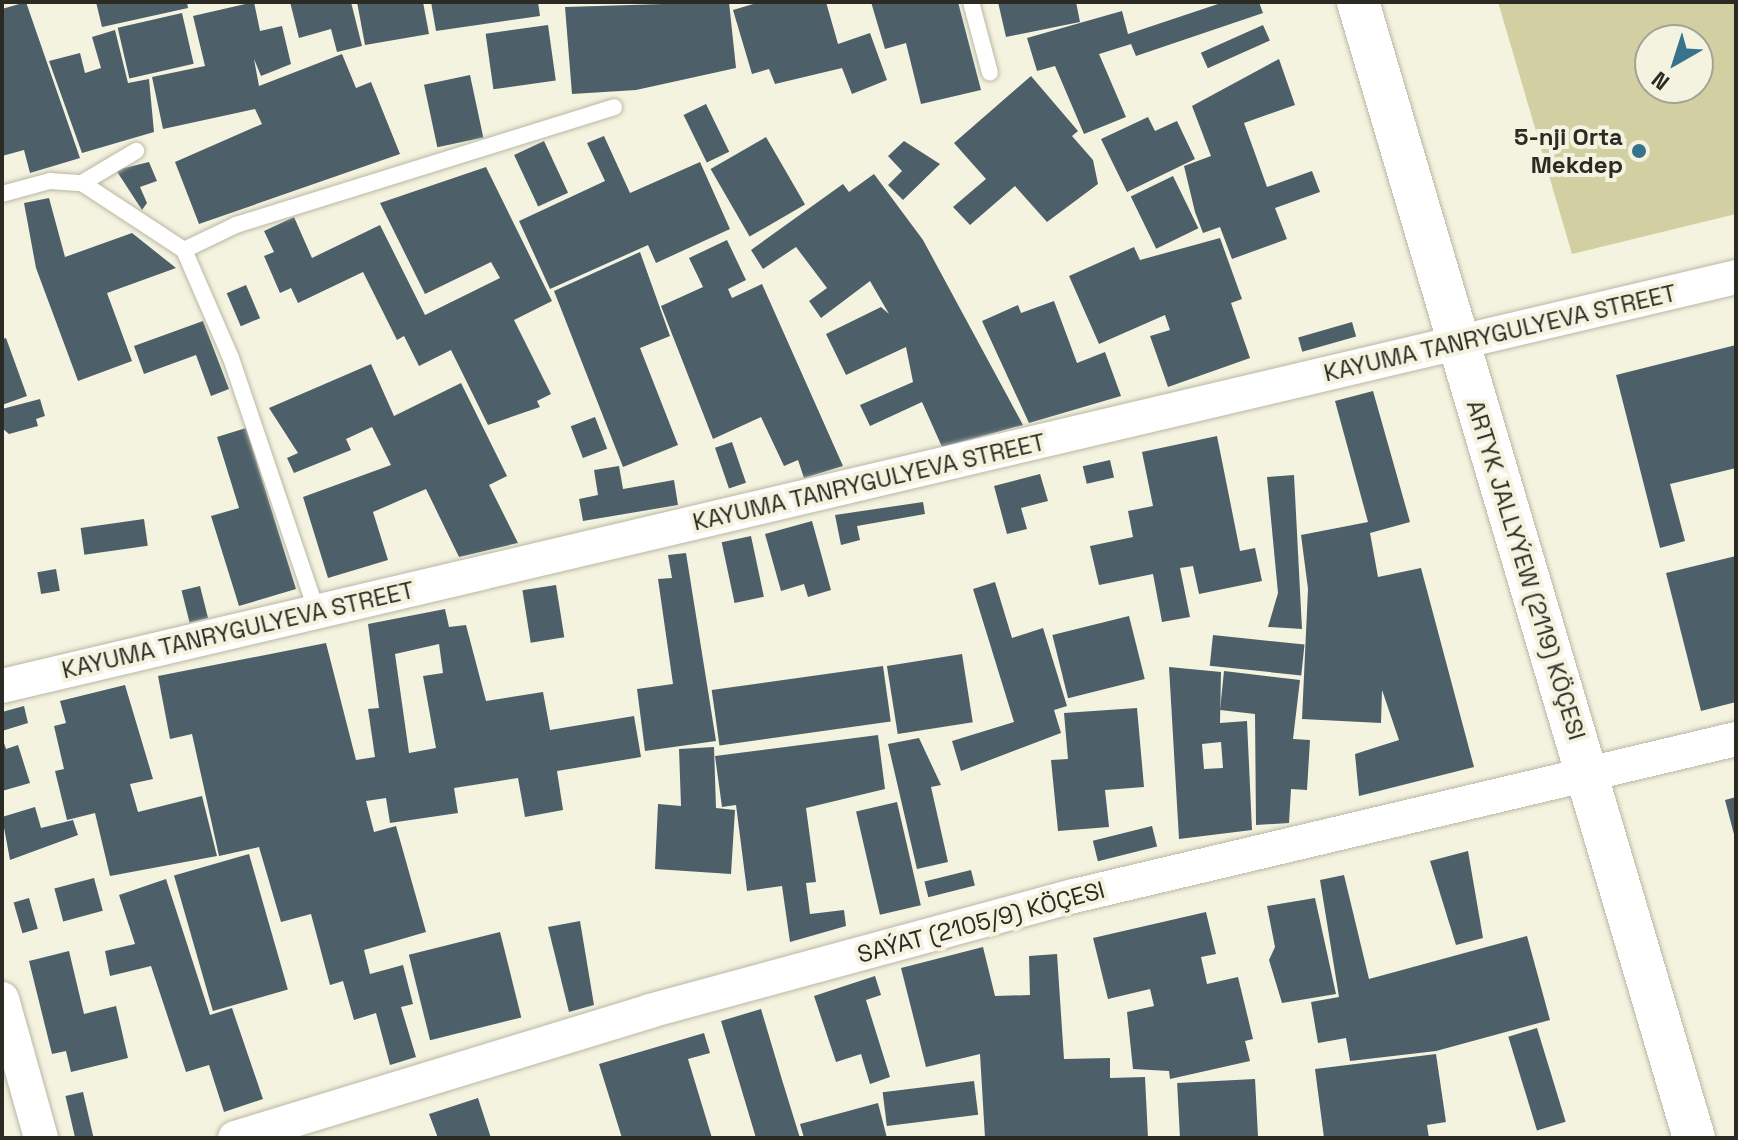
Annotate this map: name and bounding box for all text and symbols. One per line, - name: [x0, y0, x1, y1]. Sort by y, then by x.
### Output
- north arrow: [1634, 24, 1714, 104]
- text: N: [1646, 66, 1675, 97]
- place label: 5-nji Orta Mekdep: [1514, 123, 1623, 179]
- marker: 5-nji Orta Mekdep: [1630, 142, 1648, 160]
- street label: KAYUMA TANRYGULYEVA STREET: [1320, 278, 1680, 388]
- street label: ARTYK JALLYÝEW (2119) KÖÇESI: [1460, 396, 1592, 744]
- street label: KAYUMA TANRYGULYEVA STREET: [689, 427, 1049, 537]
- street label: KAYUMA TANRYGULYEVA STREET: [58, 575, 418, 685]
- street label: SAÝAT (2105/9) KÖÇESI: [854, 875, 1108, 969]

